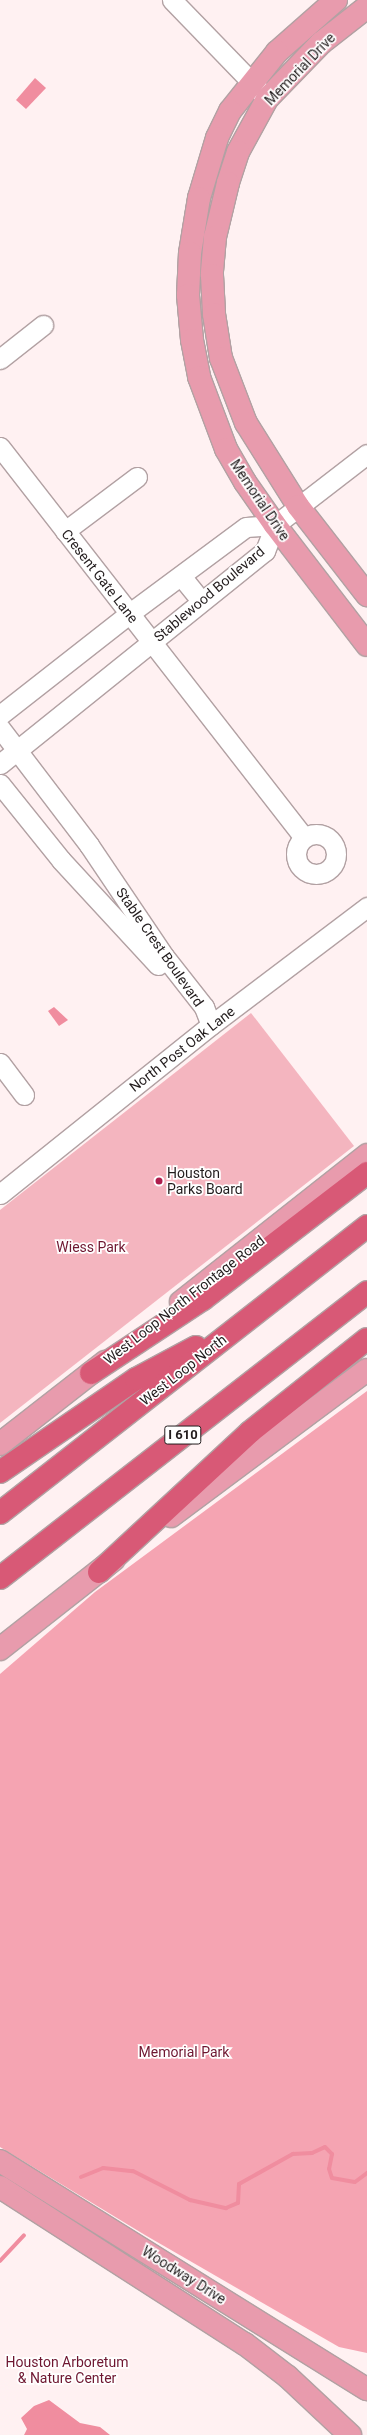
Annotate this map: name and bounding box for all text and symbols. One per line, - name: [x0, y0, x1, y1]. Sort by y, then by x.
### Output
- street label: Memorial Drive: [261, 29, 339, 109]
- street label: Memorial Drive: [227, 456, 293, 544]
- street label: Cresent Gate Lane: [58, 526, 142, 626]
- street label: Stablewood Boulevard: [150, 543, 268, 645]
- street label: Stable Crest Boulevard: [113, 884, 207, 1010]
- street label: North Post Oak Lane: [126, 1003, 238, 1095]
- place label: Houston Parks Board: [167, 1165, 243, 1198]
- marker: Houston Parks Board: [154, 1176, 164, 1186]
- street label: West Loop North Frontage Road: [100, 1232, 268, 1368]
- park label: Wiess Park: [56, 1239, 126, 1255]
- street label: West Loop North: [136, 1331, 230, 1409]
- road number: I 610: [164, 1424, 202, 1446]
- park label: Memorial Park: [139, 2044, 229, 2060]
- street label: Woodway Drive: [139, 2243, 229, 2307]
- park label: Houston Arboretum & Nature Center: [6, 2354, 128, 2386]

